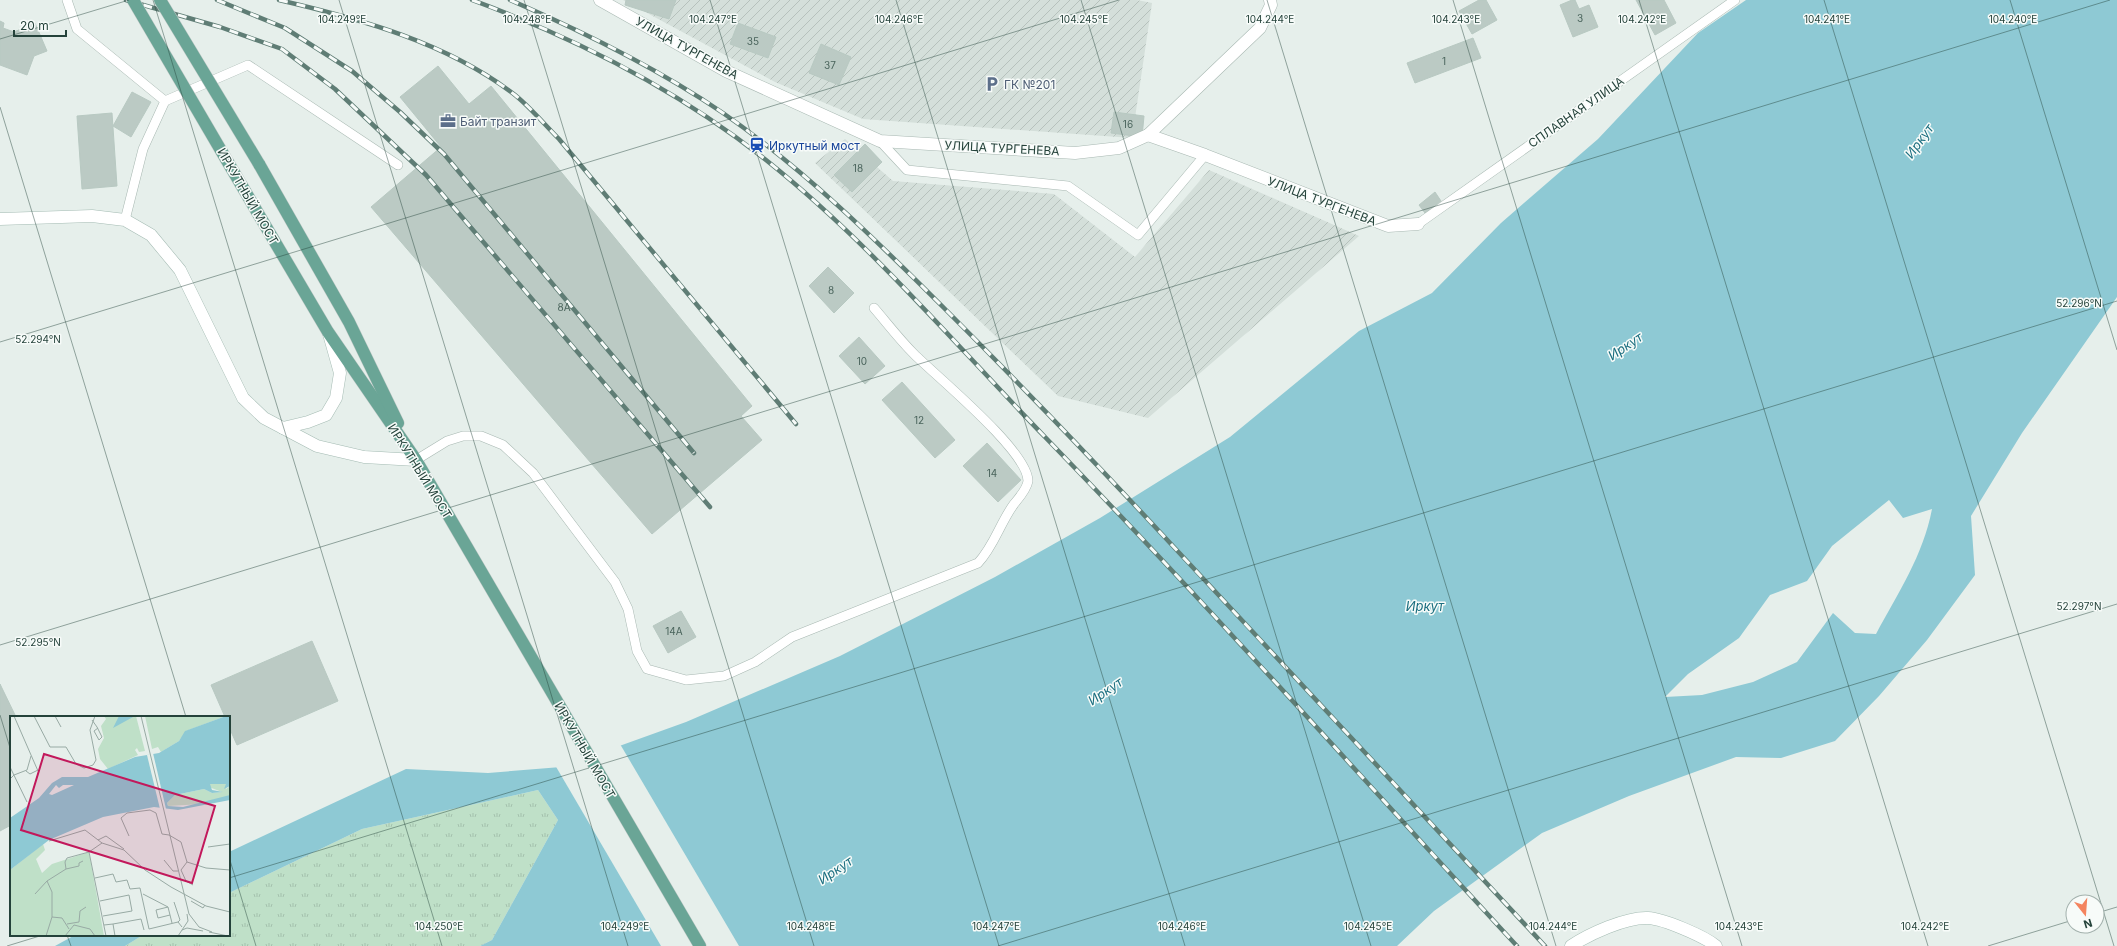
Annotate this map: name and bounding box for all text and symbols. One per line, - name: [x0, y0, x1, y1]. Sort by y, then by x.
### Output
- scale bar: [14, 12, 66, 38]
- house number: 3: [1577, 12, 1583, 24]
- text: 104.249°E: [318, 13, 366, 25]
- text: 104.248°E: [503, 13, 551, 25]
- text: 104.247°E: [689, 13, 737, 25]
- text: 104.246°E: [875, 13, 923, 25]
- text: 104.245°E: [1060, 13, 1108, 25]
- text: 104.244°E: [1246, 13, 1294, 25]
- text: 104.243°E: [1432, 13, 1480, 25]
- text: 104.242°E: [1618, 13, 1666, 25]
- text: 104.241°E: [1804, 13, 1850, 25]
- text: 104.240°E: [1989, 13, 2037, 25]
- street label: УЛИЦА ТУРГЕНЕВА: [633, 14, 741, 82]
- text: 20 m: [20, 18, 49, 33]
- house number: 35: [747, 35, 759, 47]
- house number: 1: [1442, 55, 1446, 67]
- house number: 37: [824, 59, 836, 71]
- street label: СПЛАВНАЯ УЛИЦА: [1525, 73, 1627, 151]
- parking icon: ГК №201: [983, 75, 1001, 93]
- place label: ГК №201: [1004, 77, 1055, 92]
- office icon: Байт транзит: [439, 112, 457, 130]
- place label: Байт транзит: [460, 114, 537, 129]
- house number: 16: [1123, 118, 1133, 130]
- water label: Иркут: [1901, 120, 1937, 161]
- station icon: Иркутный мост: [748, 136, 766, 154]
- street label: УЛИЦА ТУРГЕНЕВА: [944, 137, 1060, 159]
- place label: Иркутный мост: [769, 138, 860, 153]
- street label: ИРКУТНЫЙ МОСТ: [214, 145, 282, 247]
- house number: 18: [853, 162, 863, 174]
- street label: УЛИЦА ТУРГЕНЕВА: [1266, 173, 1378, 229]
- house number: 8: [828, 284, 834, 296]
- text: 52.296°N: [2056, 297, 2102, 309]
- house number: 8А: [557, 301, 571, 313]
- water label: Иркут: [1605, 328, 1646, 363]
- text: 52.294°N: [15, 333, 61, 345]
- house number: 10: [857, 355, 867, 367]
- house number: 12: [914, 414, 924, 426]
- street label: ИРКУТНЫЙ МОСТ: [385, 421, 455, 521]
- house number: 14: [987, 467, 997, 479]
- water label: Иркут: [1406, 598, 1445, 614]
- text: 52.297°N: [2057, 600, 2101, 612]
- house number: 14А: [665, 625, 683, 637]
- text: 52.295°N: [15, 636, 61, 648]
- water label: Иркут: [1085, 673, 1126, 708]
- street label: ИРКУТНЫЙ МОСТ: [551, 699, 619, 801]
- inset map: [10, 716, 230, 936]
- water label: Иркут: [815, 852, 856, 887]
- north arrow: [2065, 894, 2105, 934]
- text: N: [2082, 916, 2094, 931]
- text: 104.250°E: [415, 920, 463, 932]
- text: 104.249°E: [601, 920, 649, 932]
- text: 104.248°E: [787, 920, 835, 932]
- text: 104.247°E: [972, 920, 1020, 932]
- text: 104.246°E: [1158, 920, 1206, 932]
- text: 104.245°E: [1344, 920, 1392, 932]
- text: 104.244°E: [1529, 920, 1577, 932]
- text: 104.243°E: [1715, 920, 1763, 932]
- text: 104.242°E: [1901, 920, 1949, 932]

